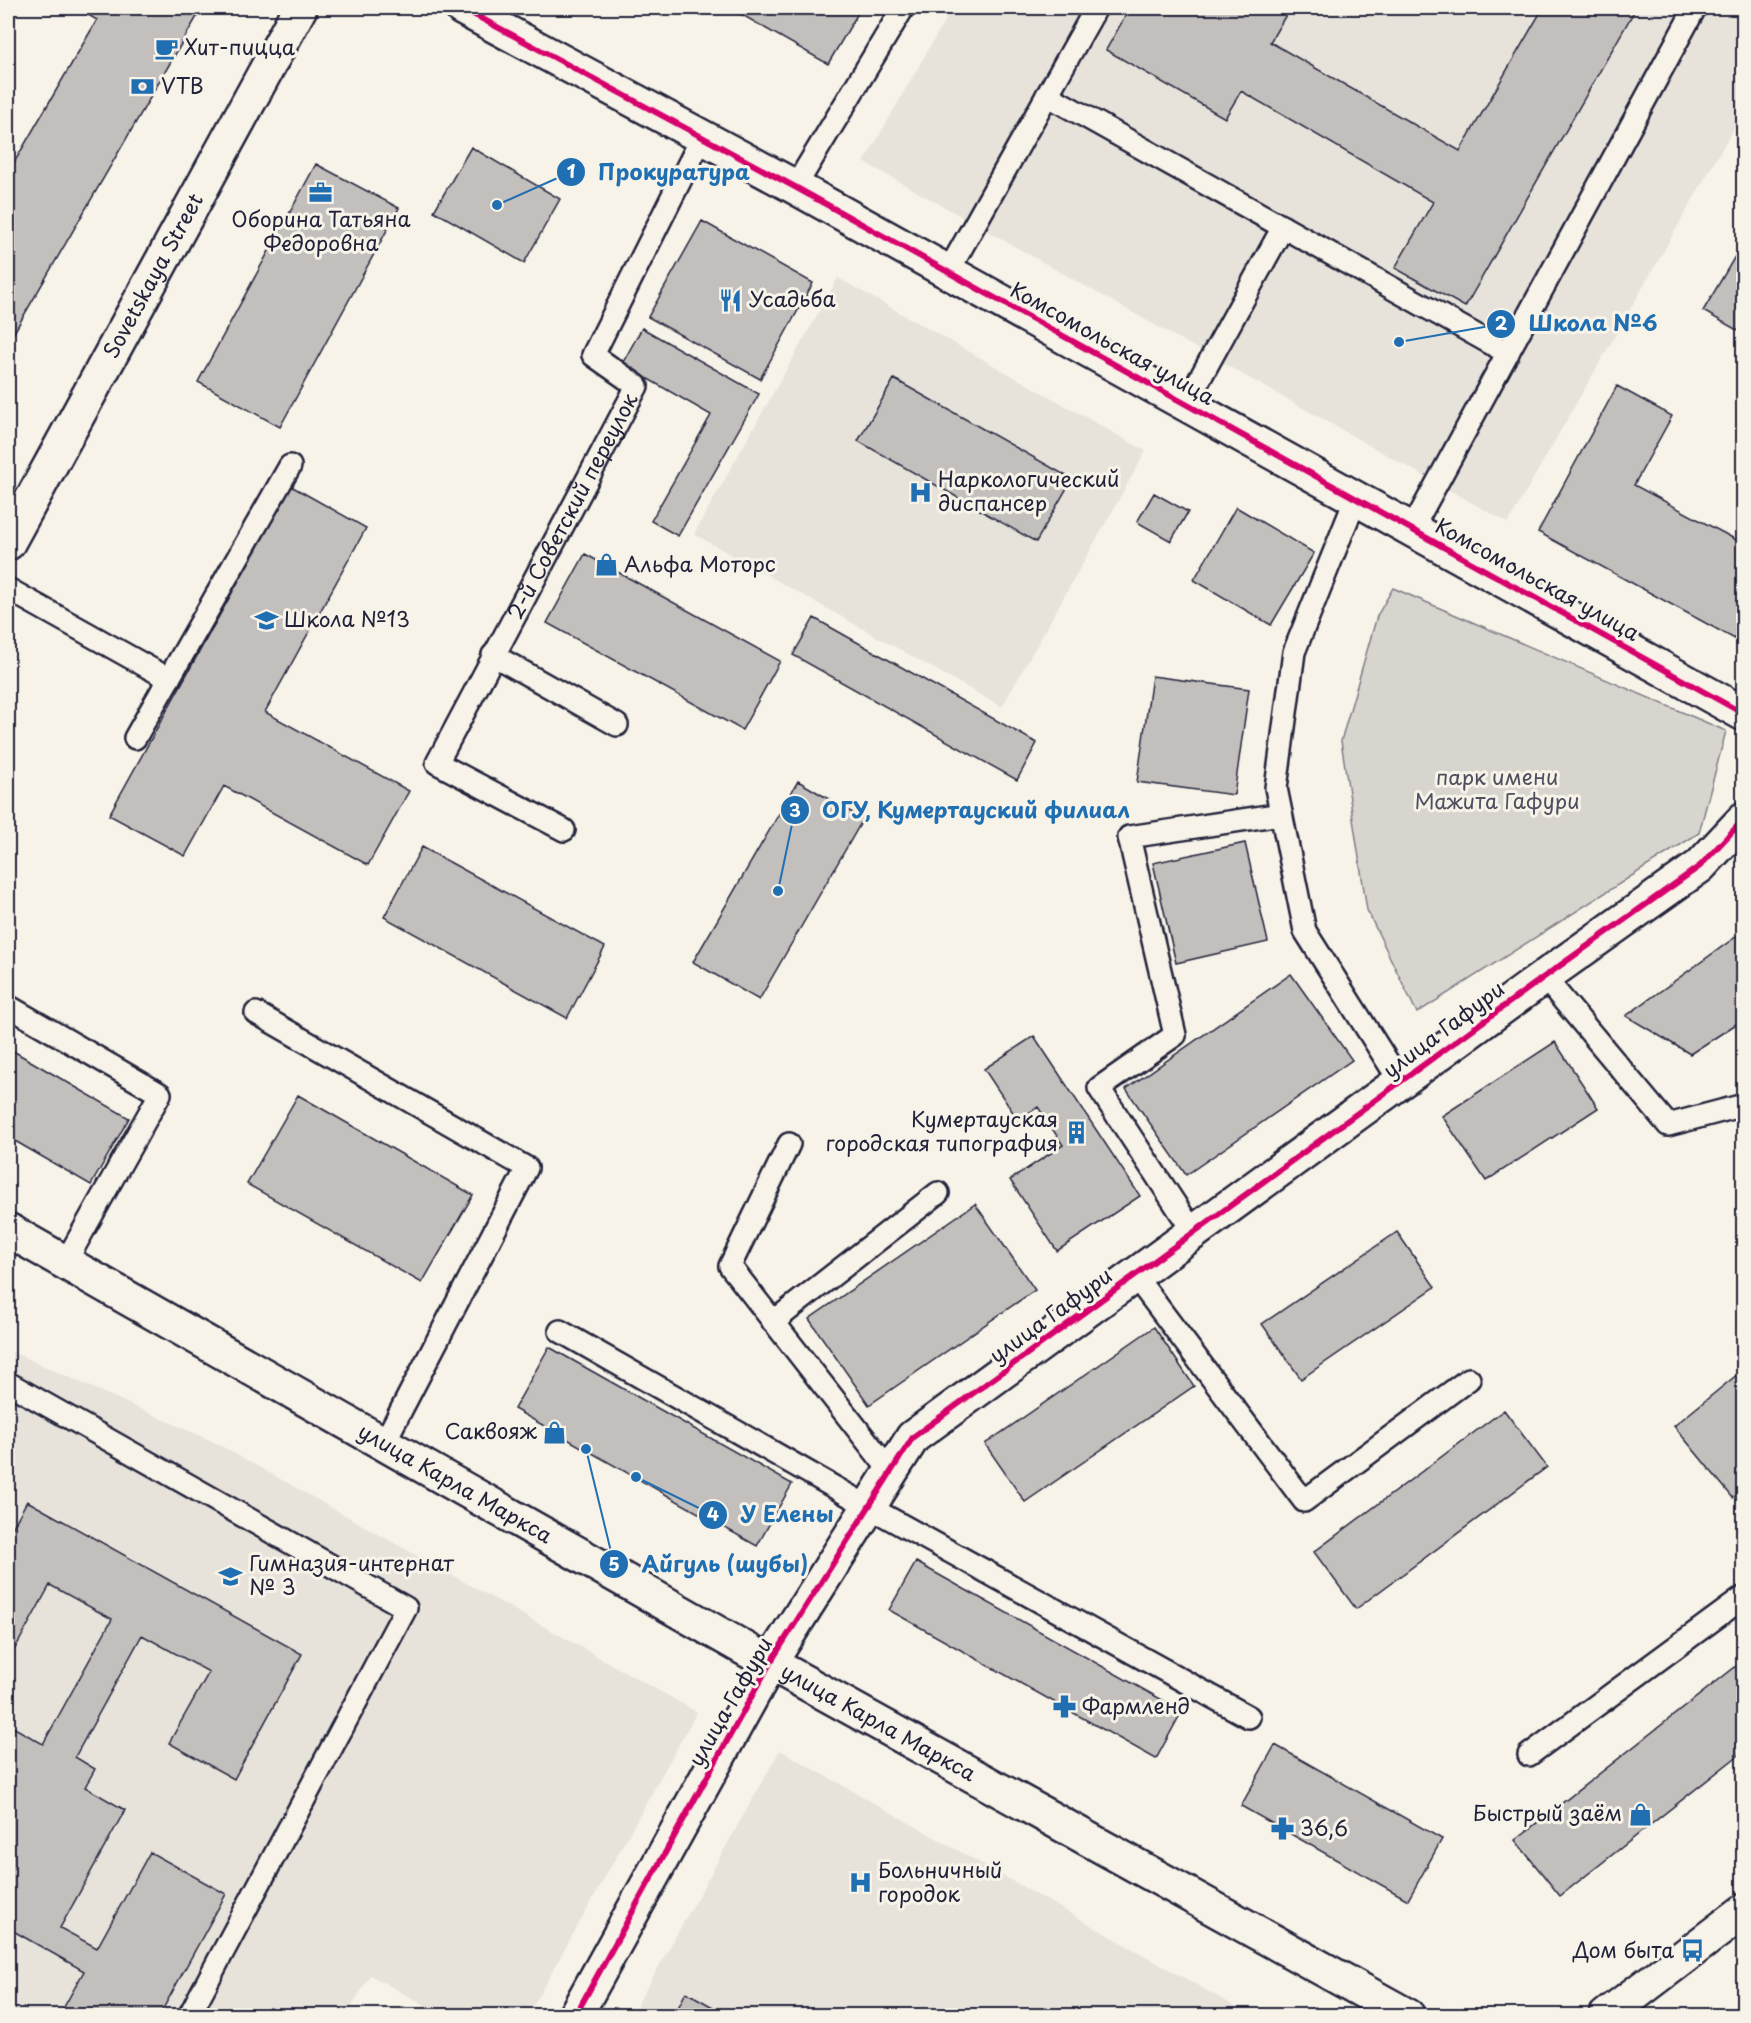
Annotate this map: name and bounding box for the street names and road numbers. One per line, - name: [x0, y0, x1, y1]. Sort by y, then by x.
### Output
- street label: Sovetskaya Street: [94, 187, 210, 364]
- street label: Комсомольская улица: [1005, 273, 1222, 412]
- street label: 2-й Советский переулок: [498, 386, 645, 625]
- street label: Комсомольская улица: [1430, 509, 1647, 648]
- street label: улица Гафури: [1375, 972, 1510, 1085]
- street label: улица Гафури: [982, 1259, 1118, 1370]
- street label: улица Карла Маркса: [353, 1414, 559, 1550]
- street label: улица Гафури: [679, 1630, 779, 1772]
- street label: улица Карла Маркса: [776, 1654, 983, 1788]

